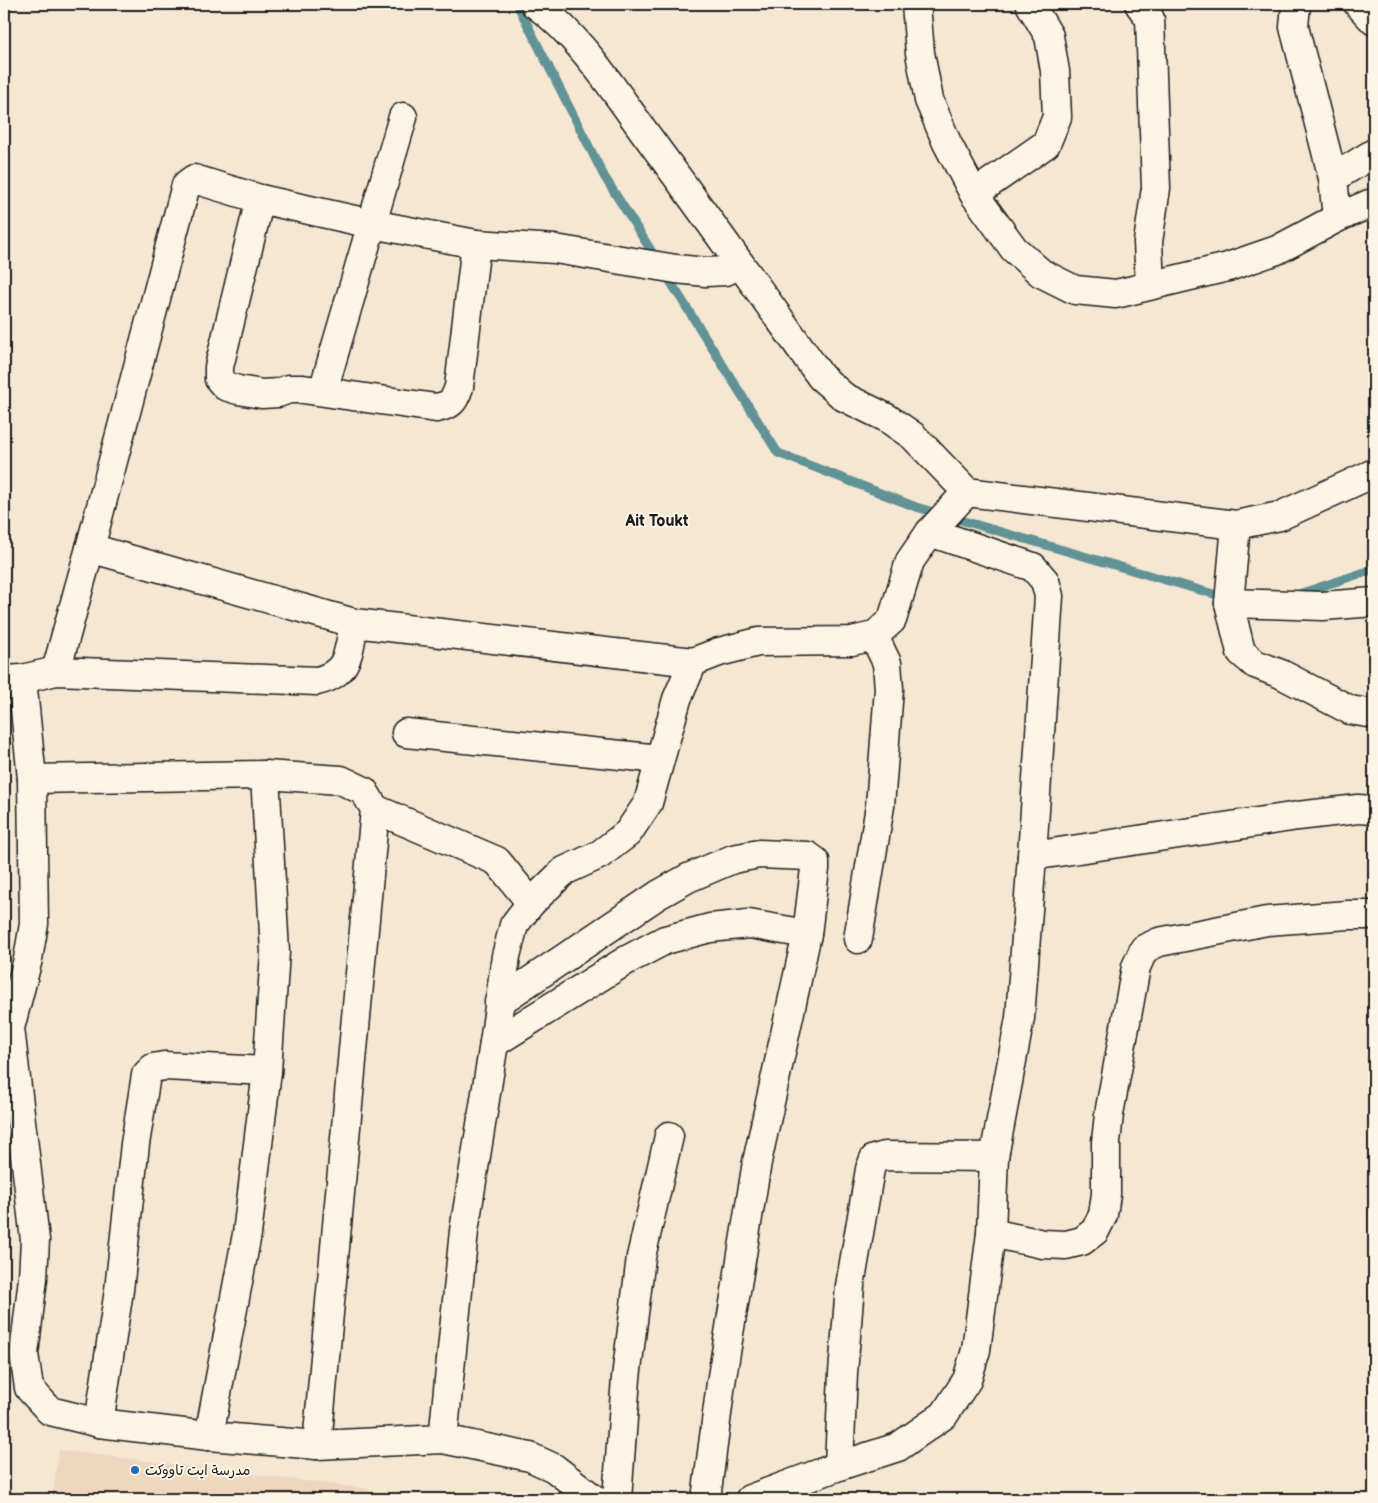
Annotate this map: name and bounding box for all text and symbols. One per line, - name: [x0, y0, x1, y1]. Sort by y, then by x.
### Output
- district label: Ait Toukt: [625, 512, 689, 531]
- place label: مدرسة ايت تاووكت: [145, 1462, 251, 1479]
- marker: مدرسة ايت تاووكت: [129, 1464, 141, 1476]

